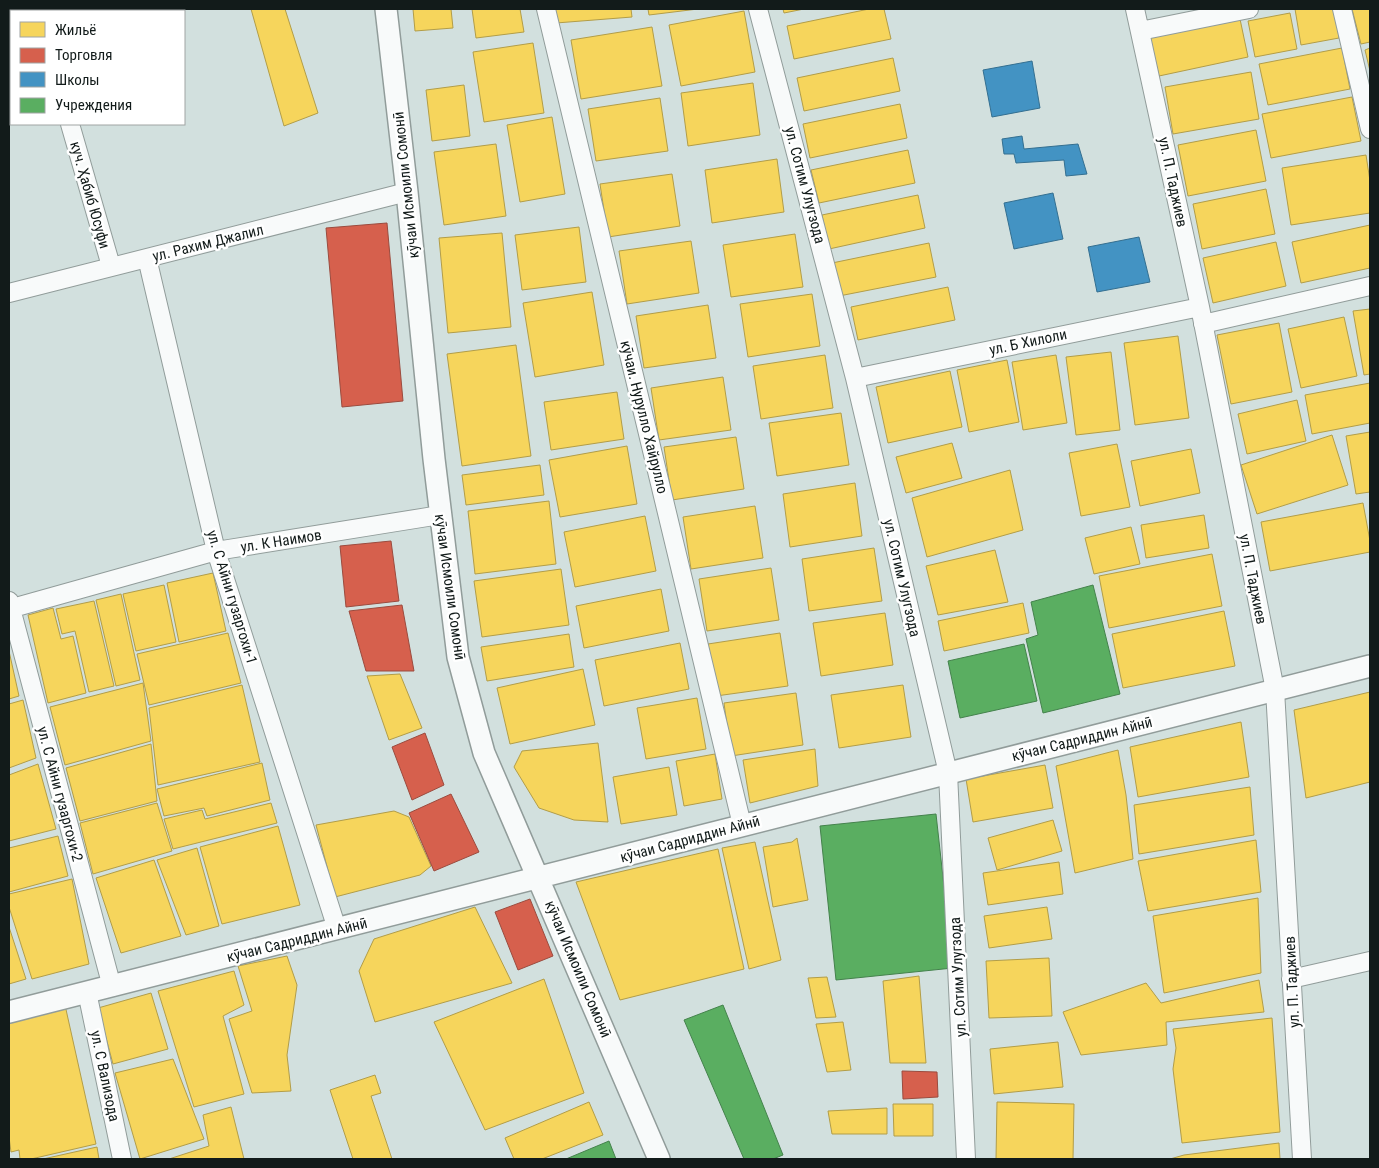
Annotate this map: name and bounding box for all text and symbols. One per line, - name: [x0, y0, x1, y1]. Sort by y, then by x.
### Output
- legend: [10, 10, 185, 125]
- text: Жильё: [55, 21, 96, 39]
- text: Торговля: [55, 46, 112, 64]
- text: Школы: [55, 71, 100, 89]
- text: Учреждения: [55, 96, 132, 114]
- street label: кӯчаи Исмоили Сомонӣ: [389, 111, 423, 259]
- street label: ул. Сотим Улугзода: [781, 125, 829, 245]
- street label: ул. П. Таджиев: [1155, 135, 1191, 229]
- street label: куч. Ҳабиб Юсуфи: [66, 139, 114, 251]
- street label: ул. Рахим Джалил: [151, 221, 265, 265]
- street label: ул. Б Хилоли: [988, 325, 1068, 359]
- street label: кӯчаи. Нурулло Хайрулло: [616, 339, 672, 495]
- street label: кӯчаи Исмоили Сомонӣ: [431, 513, 469, 661]
- street label: ул. Сотим Улугзода: [880, 517, 924, 639]
- street label: ул. К Наимов: [239, 526, 323, 556]
- street label: ул. С Айни гузаргохи-1: [203, 528, 261, 666]
- street label: ул. П. Таджиев: [1235, 532, 1271, 626]
- street label: кӯчаи Садриддин Айнӣ: [1010, 713, 1154, 765]
- street label: ул. С Айни гузаргохи-2: [33, 724, 87, 864]
- street label: кӯчаи Садриддин Айнӣ: [618, 812, 762, 866]
- street label: кӯчаи Исмоили Сомонӣ: [541, 898, 615, 1040]
- street label: кӯчаи Садриддин Айнӣ: [225, 914, 369, 966]
- street label: ул. Сотим Улугзода: [946, 917, 970, 1037]
- street label: ул. П. Таджиев: [1281, 936, 1303, 1028]
- street label: ул. С Вализода: [87, 1029, 123, 1123]

